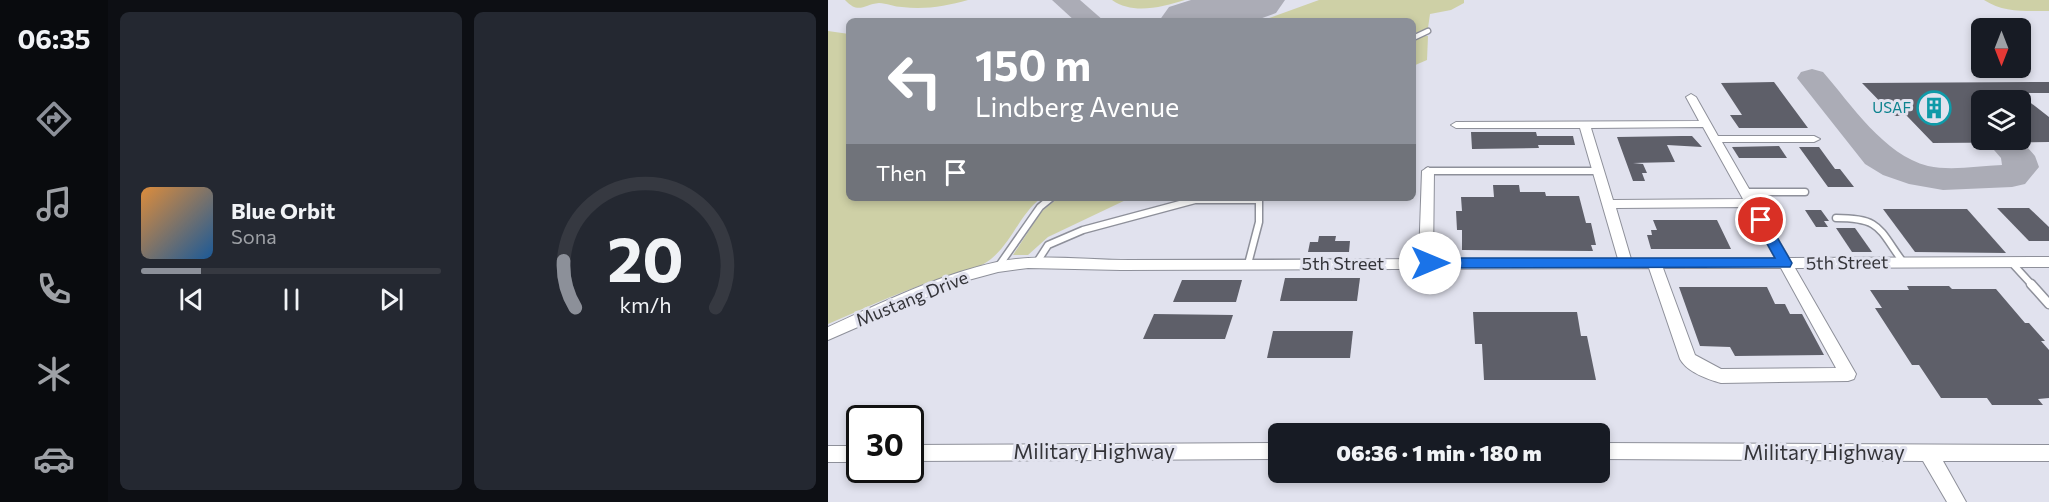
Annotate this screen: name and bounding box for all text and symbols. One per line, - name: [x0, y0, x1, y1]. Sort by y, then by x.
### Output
- north arrow: [1971, 18, 2031, 78]
- map controls: [1971, 18, 2031, 150]
- text: 06:35: [17, 22, 91, 55]
- text: 150 m: [975, 38, 1091, 90]
- icon: left: [876, 42, 954, 120]
- text: Lindberg Avenue: [975, 90, 1179, 123]
- building icon: USAF: [1916, 90, 1952, 126]
- button: layers: [1971, 90, 2031, 150]
- icon: directions: [33, 98, 75, 140]
- place label: USAF: [1872, 98, 1911, 116]
- icon: arrive: [939, 156, 972, 189]
- text: Then: [876, 159, 927, 186]
- icon: music: [33, 183, 75, 225]
- pin: [1735, 194, 1786, 245]
- text: Blue Orbit: [231, 197, 335, 224]
- icon: arrive: [1744, 203, 1777, 236]
- text: 20: [607, 219, 683, 295]
- text: Sona: [231, 224, 277, 248]
- position arrow: [1398, 231, 1462, 295]
- street label: 5th Street: [1806, 250, 1888, 274]
- street label: 5th Street: [1302, 252, 1384, 274]
- street label: Mustang Drive: [852, 266, 971, 331]
- icon: phone: [33, 268, 75, 310]
- icon: previous: [175, 283, 208, 316]
- icon: pause: [275, 283, 308, 316]
- icon: next: [375, 283, 408, 316]
- text: km/h: [619, 291, 671, 317]
- icon: climate: [33, 353, 75, 395]
- speed limit sign: 30: [846, 405, 924, 483]
- icon: car: [33, 438, 75, 480]
- street label: Military Highway: [1013, 438, 1175, 463]
- text: 06:36 · 1 min · 180 m: [1336, 439, 1542, 466]
- street label: Military Highway: [1743, 439, 1905, 464]

